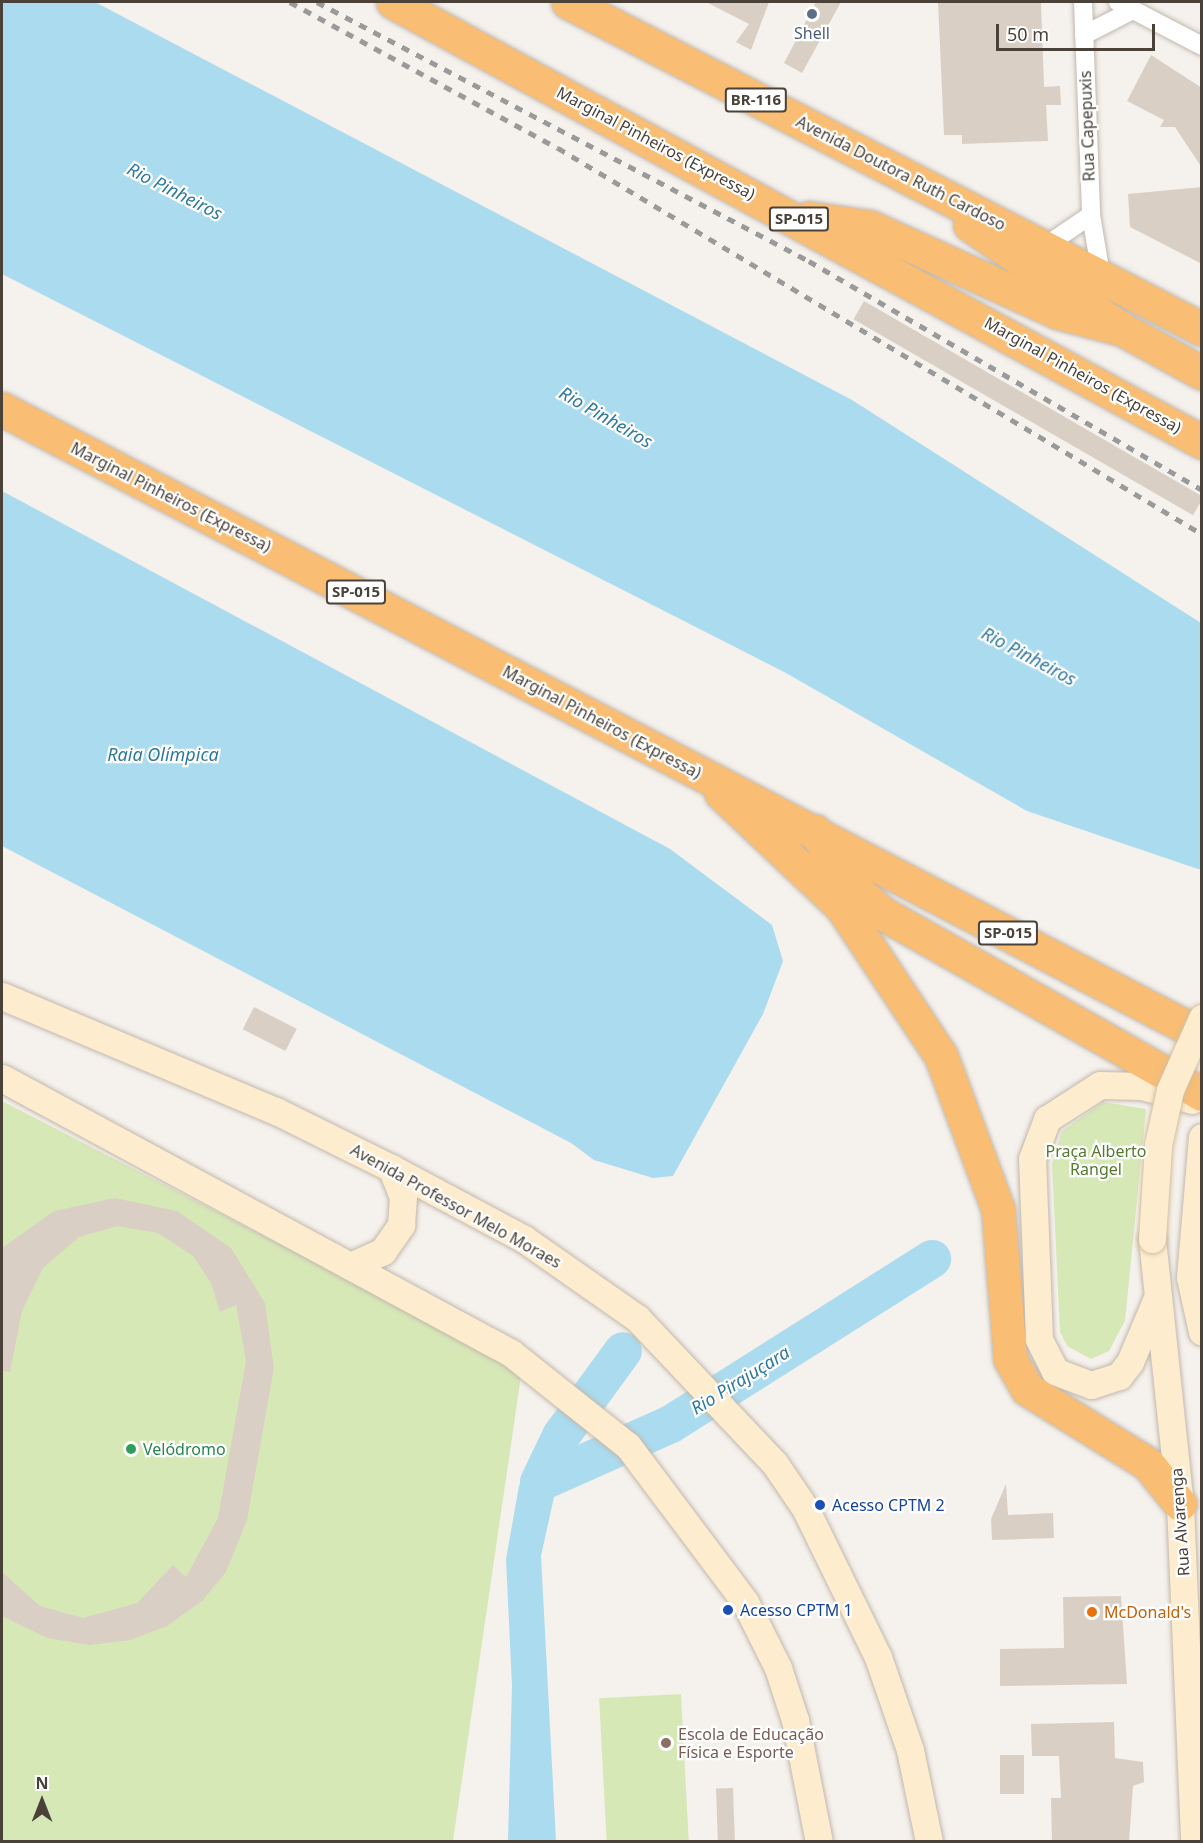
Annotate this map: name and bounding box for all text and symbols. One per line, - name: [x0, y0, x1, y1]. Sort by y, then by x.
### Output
- marker: Shell: [805, 7, 819, 21]
- scale bar: [999, 12, 1158, 50]
- text: 50 m: [1007, 22, 1049, 46]
- place label: Shell: [794, 23, 830, 43]
- street label: Rua Capepuxis: [1075, 70, 1099, 182]
- street label: Marginal Pinheiros (Expressa): [553, 82, 759, 204]
- road number: BR-116: [724, 88, 788, 112]
- street label: Avenida Doutora Ruth Cardoso: [793, 112, 1009, 234]
- water label: Rio Pinheiros: [124, 158, 226, 224]
- road number: SP-015: [768, 207, 830, 231]
- street label: Marginal Pinheiros (Expressa): [981, 313, 1185, 437]
- water label: Rio Pinheiros: [556, 382, 656, 452]
- street label: Marginal Pinheiros (Expressa): [68, 438, 274, 556]
- road number: SP-015: [324, 580, 388, 604]
- water label: Rio Pinheiros: [978, 622, 1080, 690]
- street label: Marginal Pinheiros (Expressa): [499, 661, 705, 783]
- water label: Raia Olímpica: [107, 743, 219, 765]
- road number: SP-015: [976, 921, 1040, 945]
- street label: Avenida Professor Melo Moraes: [347, 1140, 565, 1272]
- park label: Praça Alberto Rangel: [1045, 1141, 1147, 1179]
- water label: Rio Pirajuçara: [687, 1341, 793, 1419]
- place label: Velódromo: [143, 1439, 226, 1459]
- marker: Velódromo: [124, 1442, 138, 1456]
- street label: Rua Alvarenga: [1167, 1467, 1193, 1577]
- place label: Acesso CPTM 2: [832, 1495, 945, 1515]
- marker: Acesso CPTM 2: [813, 1498, 827, 1512]
- place label: Acesso CPTM 1: [740, 1600, 853, 1620]
- place label: McDonald's: [1104, 1602, 1191, 1622]
- marker: Acesso CPTM 1: [721, 1603, 735, 1617]
- marker: McDonald's: [1085, 1605, 1099, 1619]
- place label: Escola de Educação Física e Esporte: [678, 1724, 824, 1762]
- marker: Escola de Educação Física e Esporte: [659, 1736, 673, 1750]
- north arrow: [12, 1771, 72, 1831]
- text: N: [35, 1772, 49, 1794]

